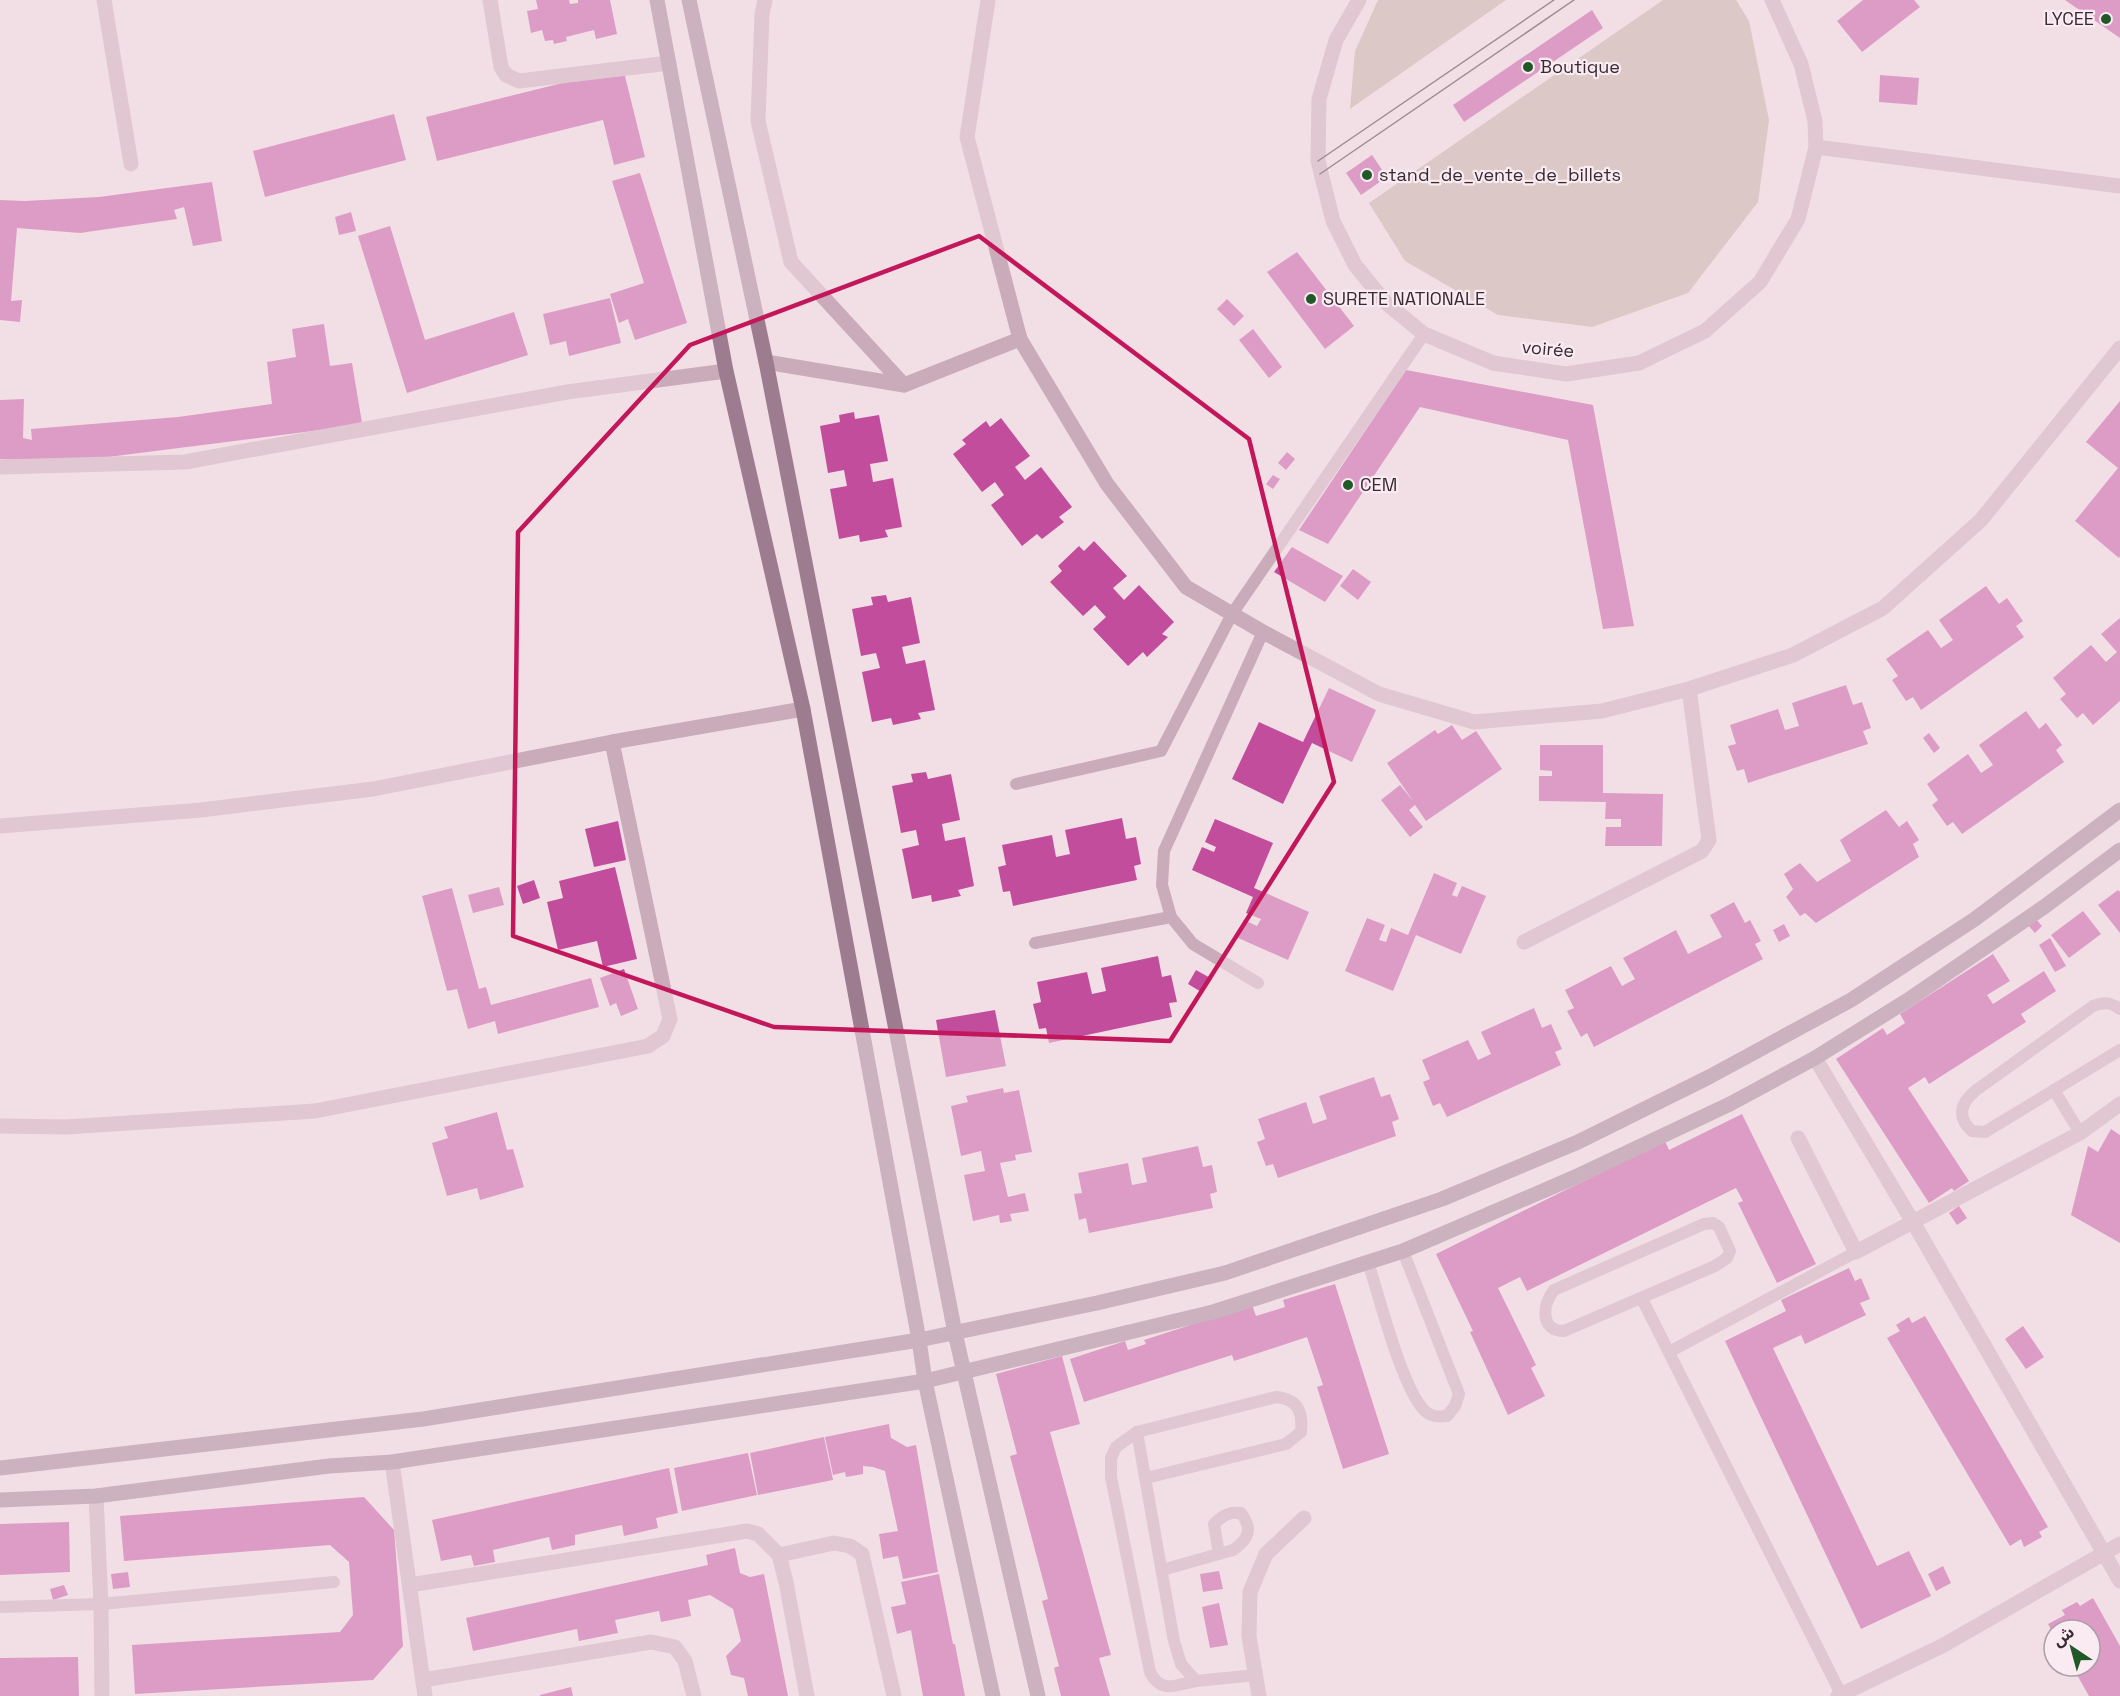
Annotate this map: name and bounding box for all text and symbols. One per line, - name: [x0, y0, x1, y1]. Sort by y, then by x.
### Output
- place label: LYCEE: [2044, 7, 2094, 30]
- marker: LYCEE: [2099, 12, 2113, 26]
- place label: Boutique: [1540, 55, 1620, 78]
- marker: Boutique: [1521, 60, 1535, 74]
- place label: stand_de_vente_de_billets: [1379, 163, 1621, 186]
- marker: stand_de_vente_de_billets: [1360, 168, 1374, 182]
- place label: SURETE NATIONALE: [1323, 287, 1485, 310]
- marker: SURETE NATIONALE: [1304, 292, 1318, 306]
- street label: voirée: [1521, 335, 1575, 362]
- place label: CEM: [1360, 473, 1397, 496]
- marker: CEM: [1341, 478, 1355, 492]
- north arrow: [2042, 1618, 2102, 1678]
- text: ش: [2048, 1621, 2079, 1651]

